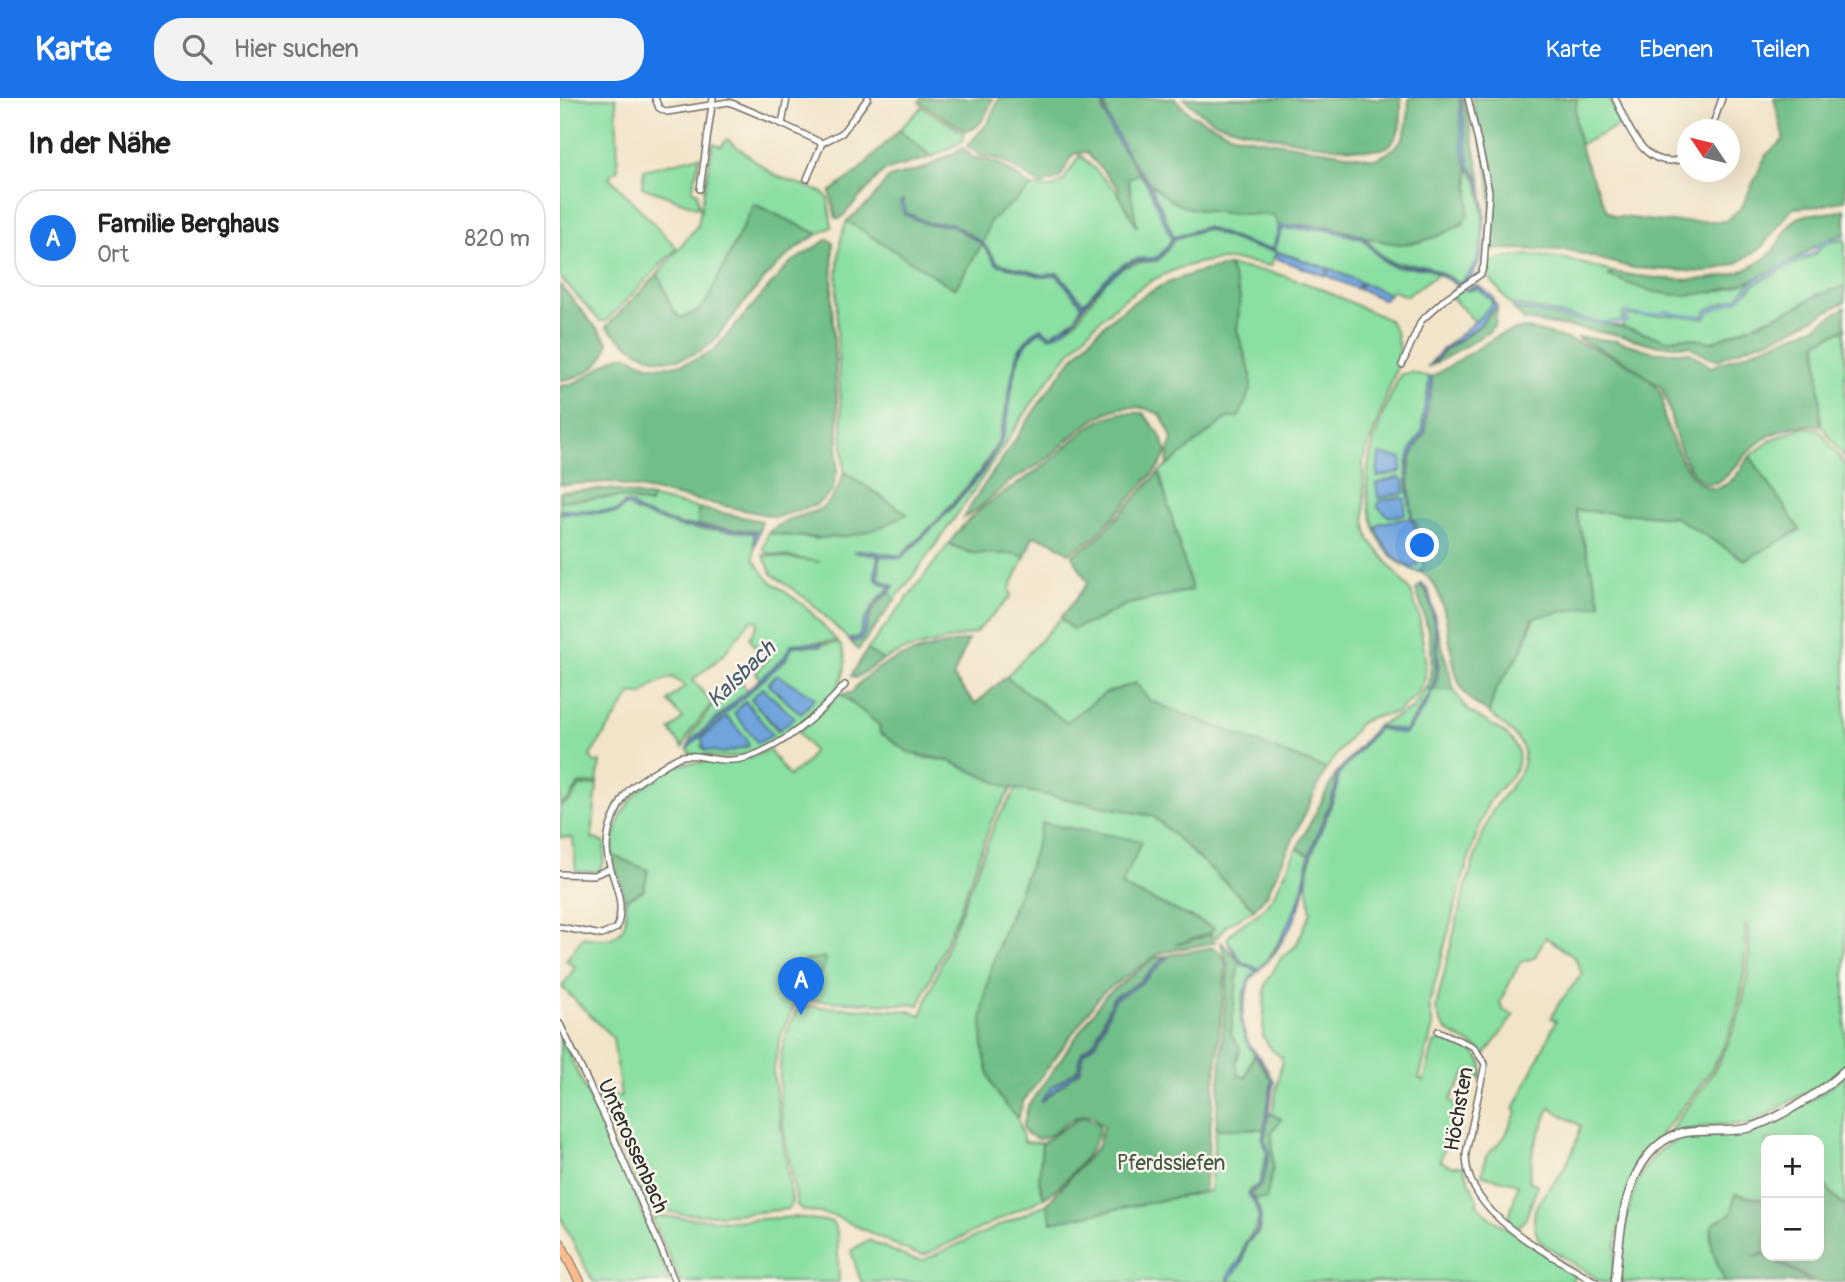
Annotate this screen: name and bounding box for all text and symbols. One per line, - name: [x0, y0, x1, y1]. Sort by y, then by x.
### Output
- search box: [154, 18, 644, 81]
- text: Karte: [35, 29, 112, 70]
- icon: search: [178, 30, 216, 68]
- text: Hier suchen: [234, 33, 359, 65]
- text: Karte: [1546, 35, 1601, 64]
- text: Ebenen: [1639, 35, 1713, 64]
- text: Teilen: [1751, 35, 1810, 64]
- north arrow: [1677, 119, 1740, 182]
- text: In der Nähe: [28, 125, 170, 162]
- text: Familie Berghaus: [97, 208, 279, 240]
- text: A: [46, 224, 60, 253]
- text: 820 m: [464, 224, 530, 253]
- text: Ort: [97, 240, 129, 269]
- your location: [1405, 528, 1439, 562]
- water label: Kalsbach: [700, 633, 782, 714]
- pin: A: [778, 957, 824, 1015]
- street label: Höchsten: [1438, 1065, 1480, 1153]
- street label: Unterossenbach: [591, 1075, 675, 1217]
- map controls: [1761, 1135, 1824, 1261]
- button: +: [1761, 1135, 1824, 1198]
- park label: Pferdssiefen: [1117, 1150, 1225, 1177]
- button: −: [1761, 1198, 1824, 1261]

